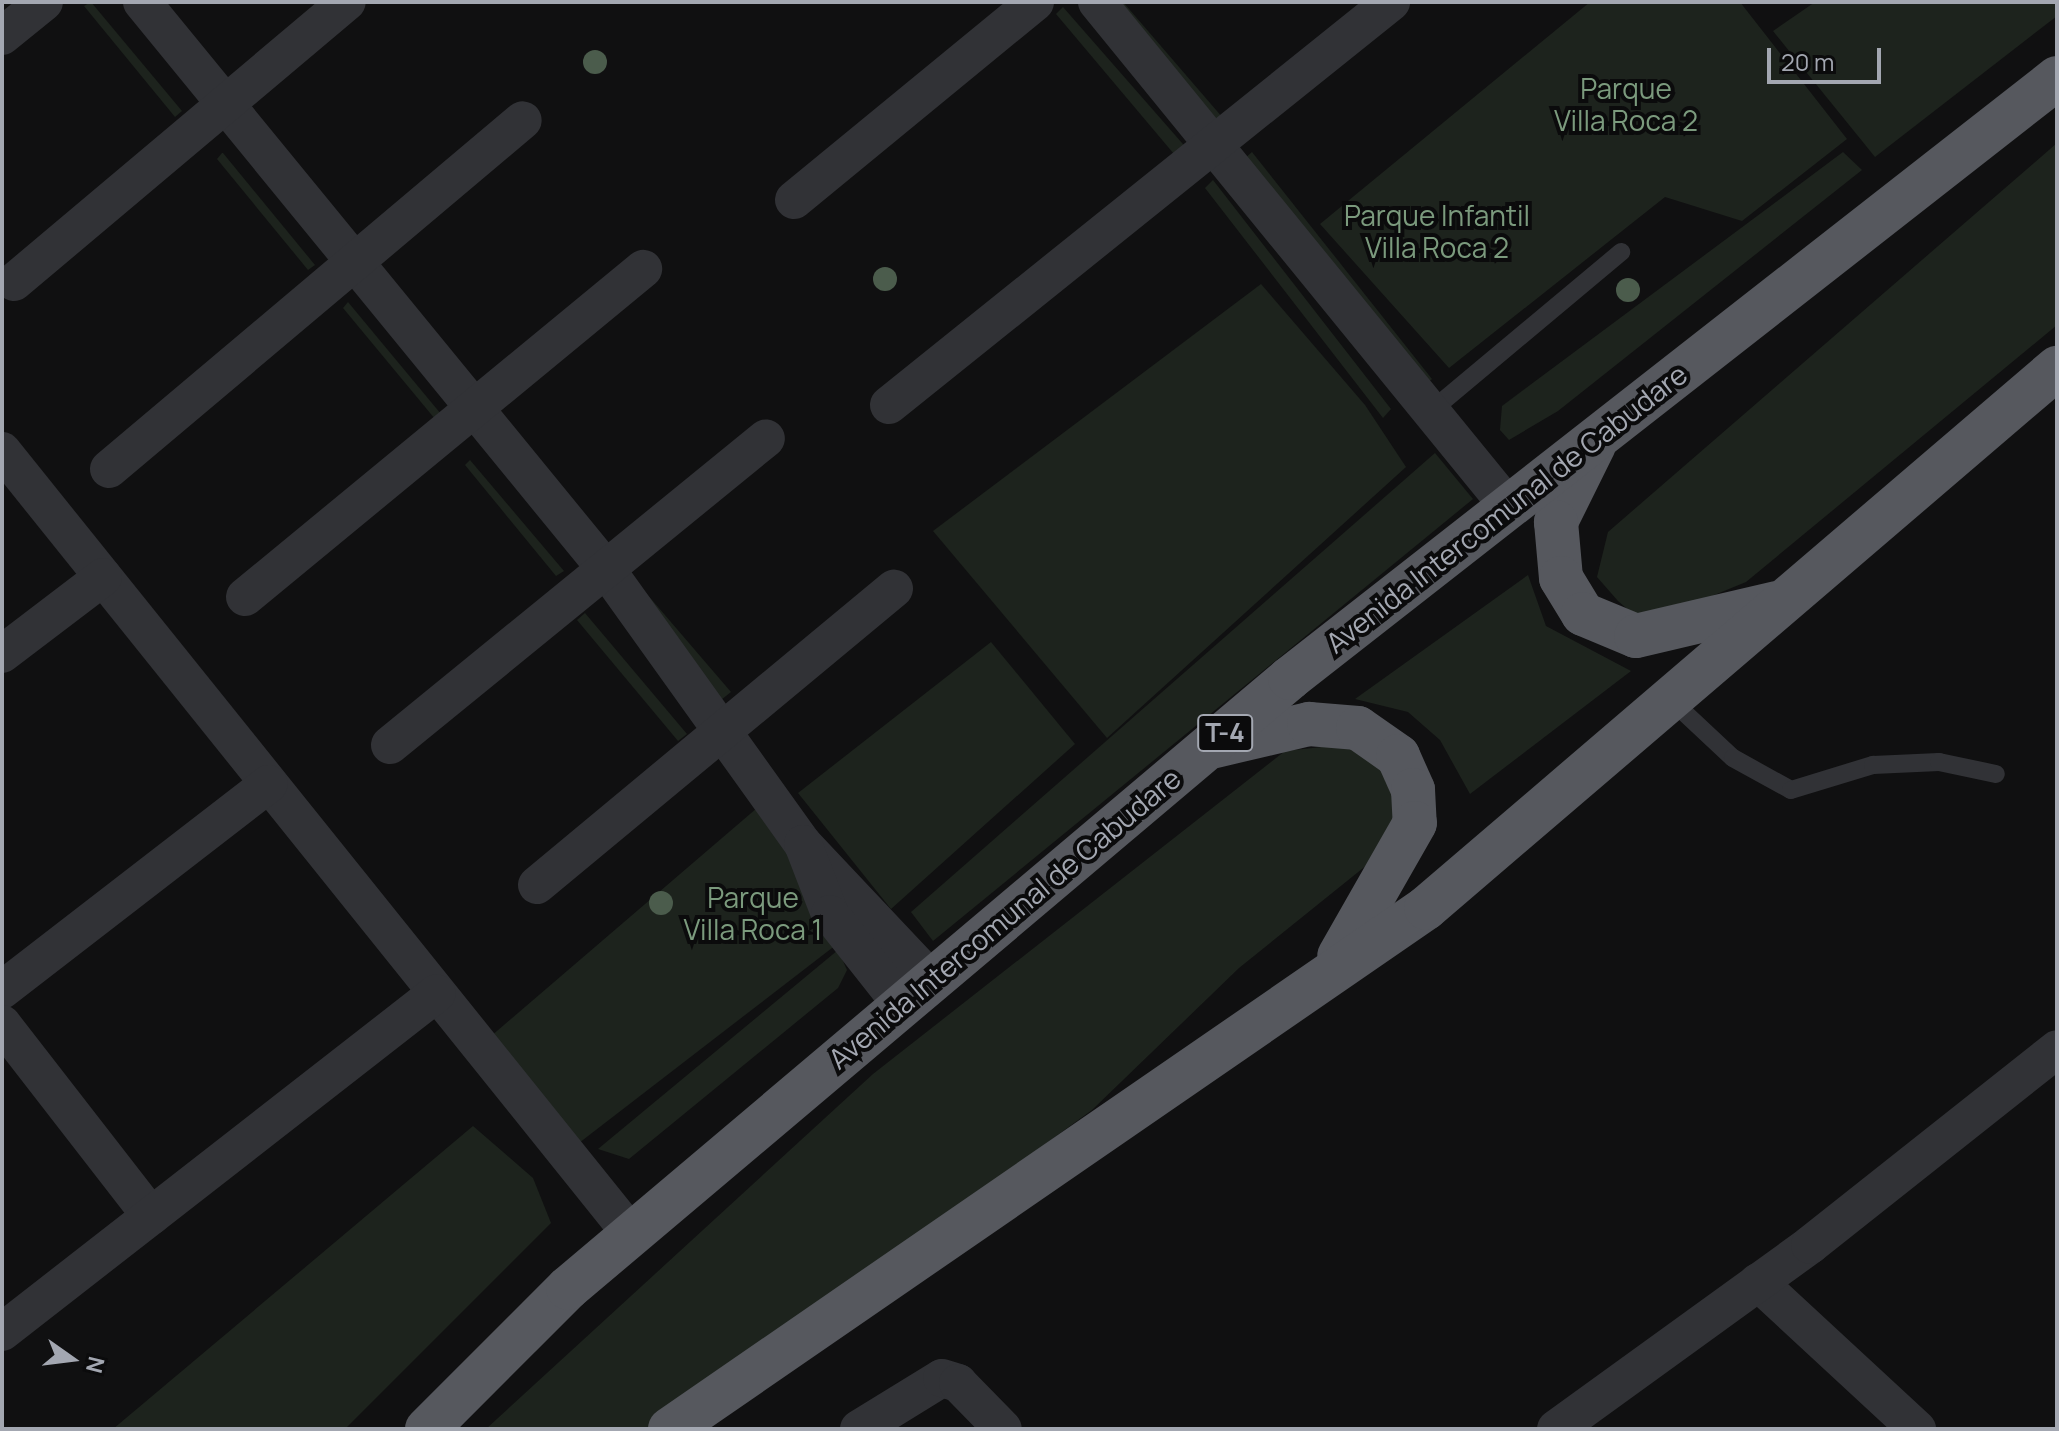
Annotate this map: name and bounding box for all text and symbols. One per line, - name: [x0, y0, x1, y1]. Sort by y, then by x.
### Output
- scale bar: [1771, 32, 1885, 82]
- text: 20 m: [1781, 45, 1834, 78]
- park label: Parque Villa Roca 2: [1554, 71, 1698, 137]
- park label: Parque Infantil Villa Roca 2: [1344, 198, 1530, 264]
- street label: Avenida Intercomunal de Cabudare: [1319, 356, 1693, 660]
- road number: T-4: [1197, 711, 1253, 755]
- street label: Avenida Intercomunal de Cabudare: [821, 761, 1187, 1075]
- park label: Parque Villa Roca 1: [684, 880, 822, 946]
- north arrow: [32, 1319, 112, 1399]
- text: N: [79, 1354, 112, 1376]

